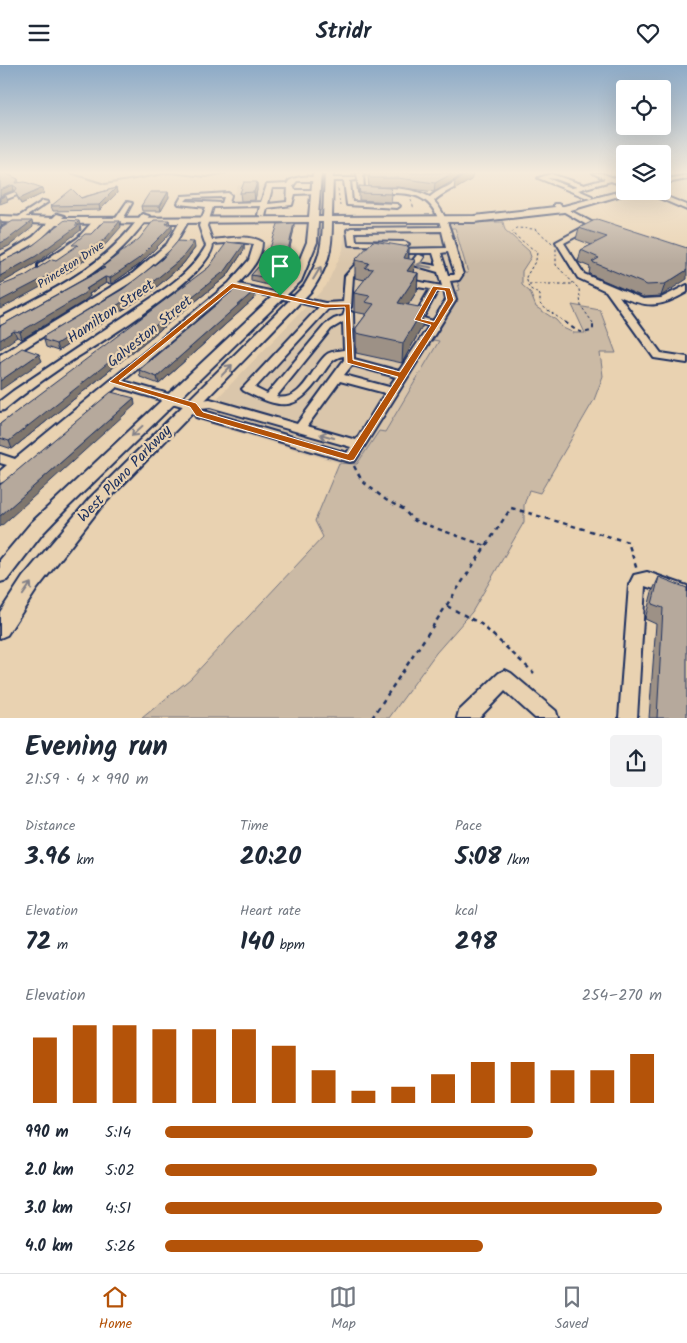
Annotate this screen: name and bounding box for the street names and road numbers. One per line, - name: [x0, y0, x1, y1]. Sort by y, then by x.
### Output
- street label: Princeton Drive: [34, 236, 109, 294]
- street label: Hamilton Street: [62, 274, 160, 350]
- street label: Galveston Street: [102, 290, 198, 374]
- street label: West Plano Parkway: [72, 419, 179, 528]

